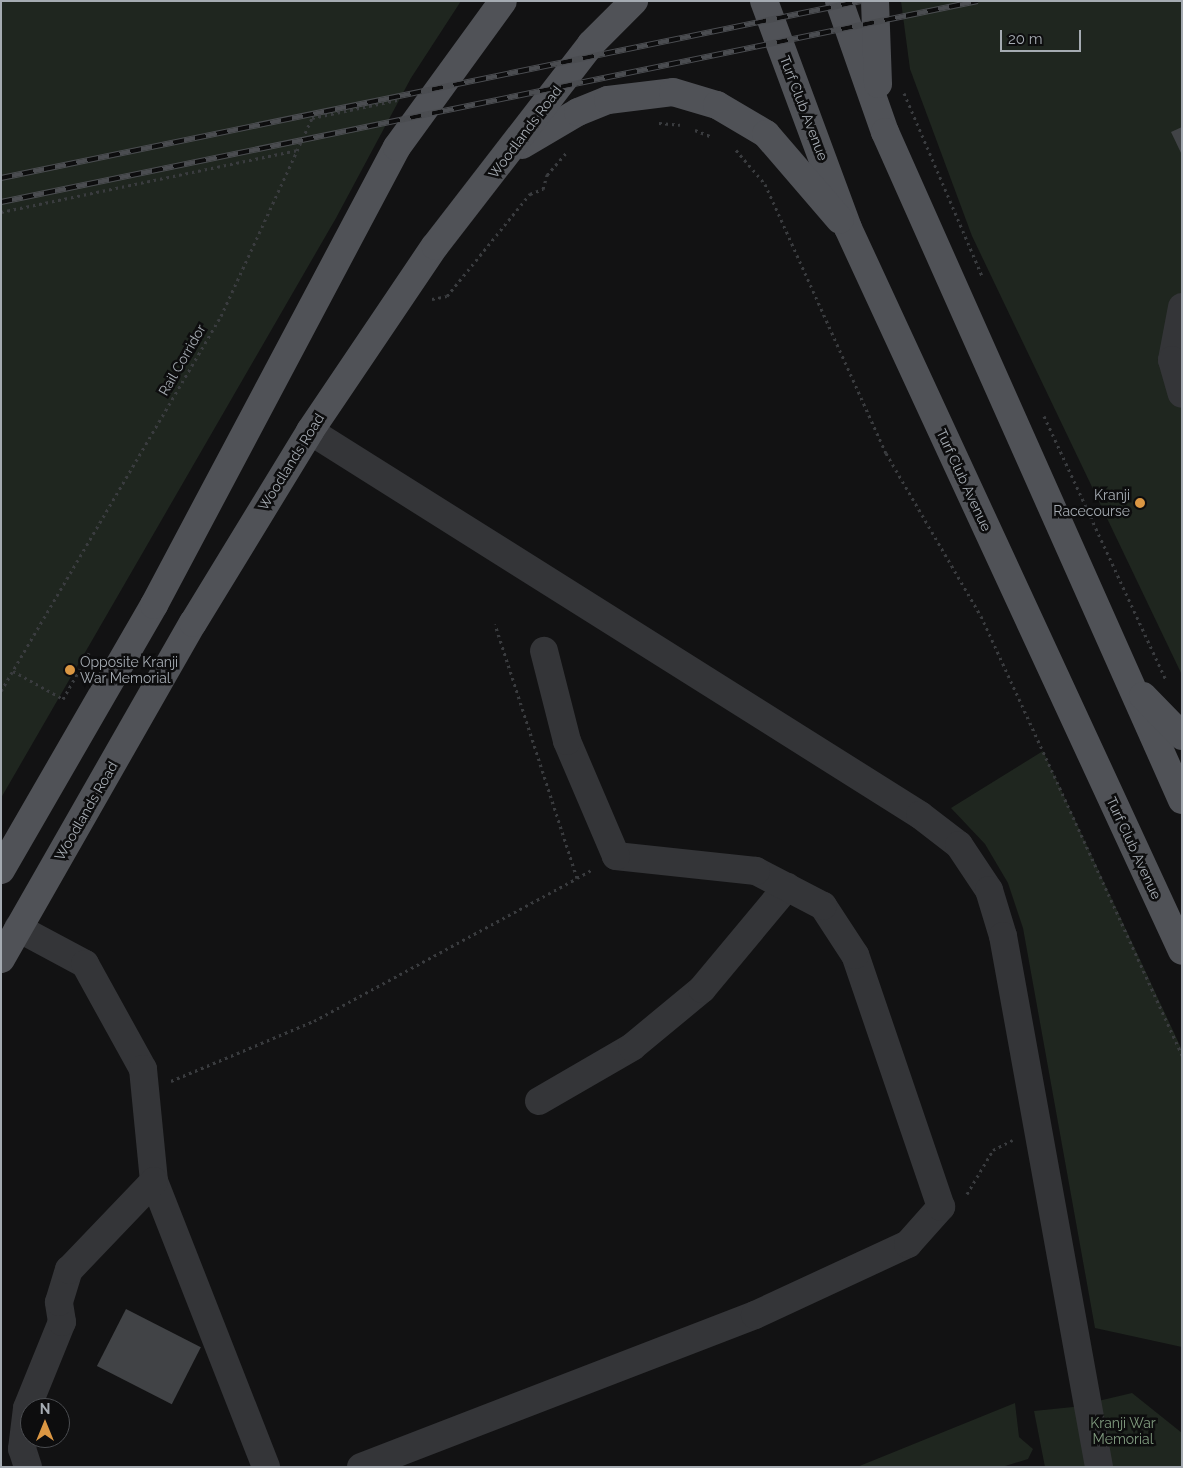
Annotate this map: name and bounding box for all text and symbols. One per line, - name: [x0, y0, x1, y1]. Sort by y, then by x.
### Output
- scale bar: [1003, 20, 1084, 52]
- text: 20 m: [1008, 30, 1043, 48]
- street label: Turf Club Avenue: [776, 53, 832, 163]
- street label: Woodlands Road: [485, 83, 565, 181]
- street label: Rail Corridor: [155, 321, 209, 399]
- street label: Woodlands Road: [254, 410, 328, 514]
- street label: Turf Club Avenue: [933, 426, 995, 534]
- place label: Kranji Racecourse: [1053, 487, 1130, 520]
- marker: Kranji Racecourse: [1134, 497, 1146, 509]
- place label: Opposite Kranji War Memorial: [80, 654, 178, 686]
- marker: Opposite Kranji War Memorial: [64, 664, 76, 676]
- street label: Woodlands Road: [51, 759, 121, 863]
- street label: Turf Club Avenue: [1103, 794, 1165, 902]
- north arrow: [20, 1398, 70, 1448]
- text: N: [40, 1401, 50, 1417]
- park label: Kranji War Memorial: [1090, 1415, 1156, 1448]

